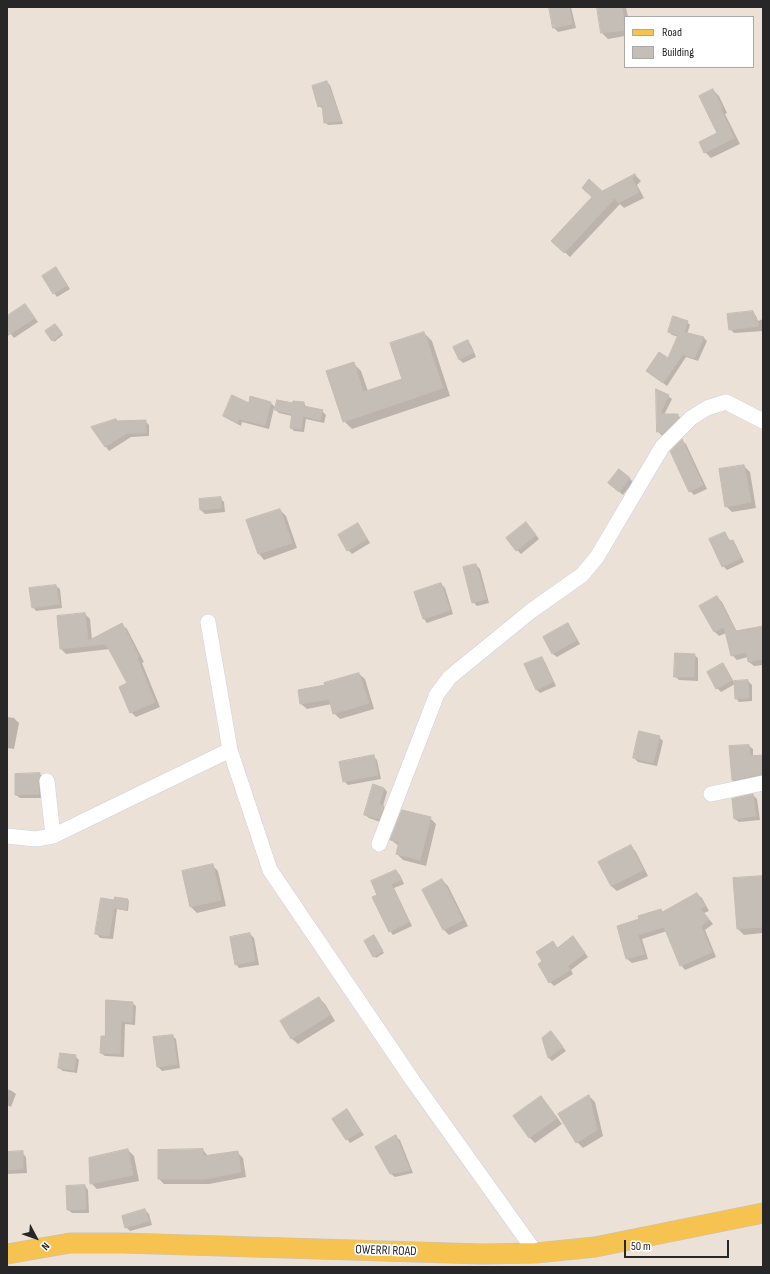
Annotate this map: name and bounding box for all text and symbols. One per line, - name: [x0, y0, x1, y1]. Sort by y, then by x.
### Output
- legend: [624, 16, 754, 68]
- text: Road: [662, 25, 682, 40]
- text: Building: [662, 45, 694, 60]
- north arrow: [16, 1218, 56, 1258]
- scale bar: [626, 1232, 731, 1258]
- text: 50 m: [631, 1239, 651, 1254]
- text: N: [39, 1240, 52, 1253]
- street label: OWERRI ROAD: [355, 1242, 417, 1260]

